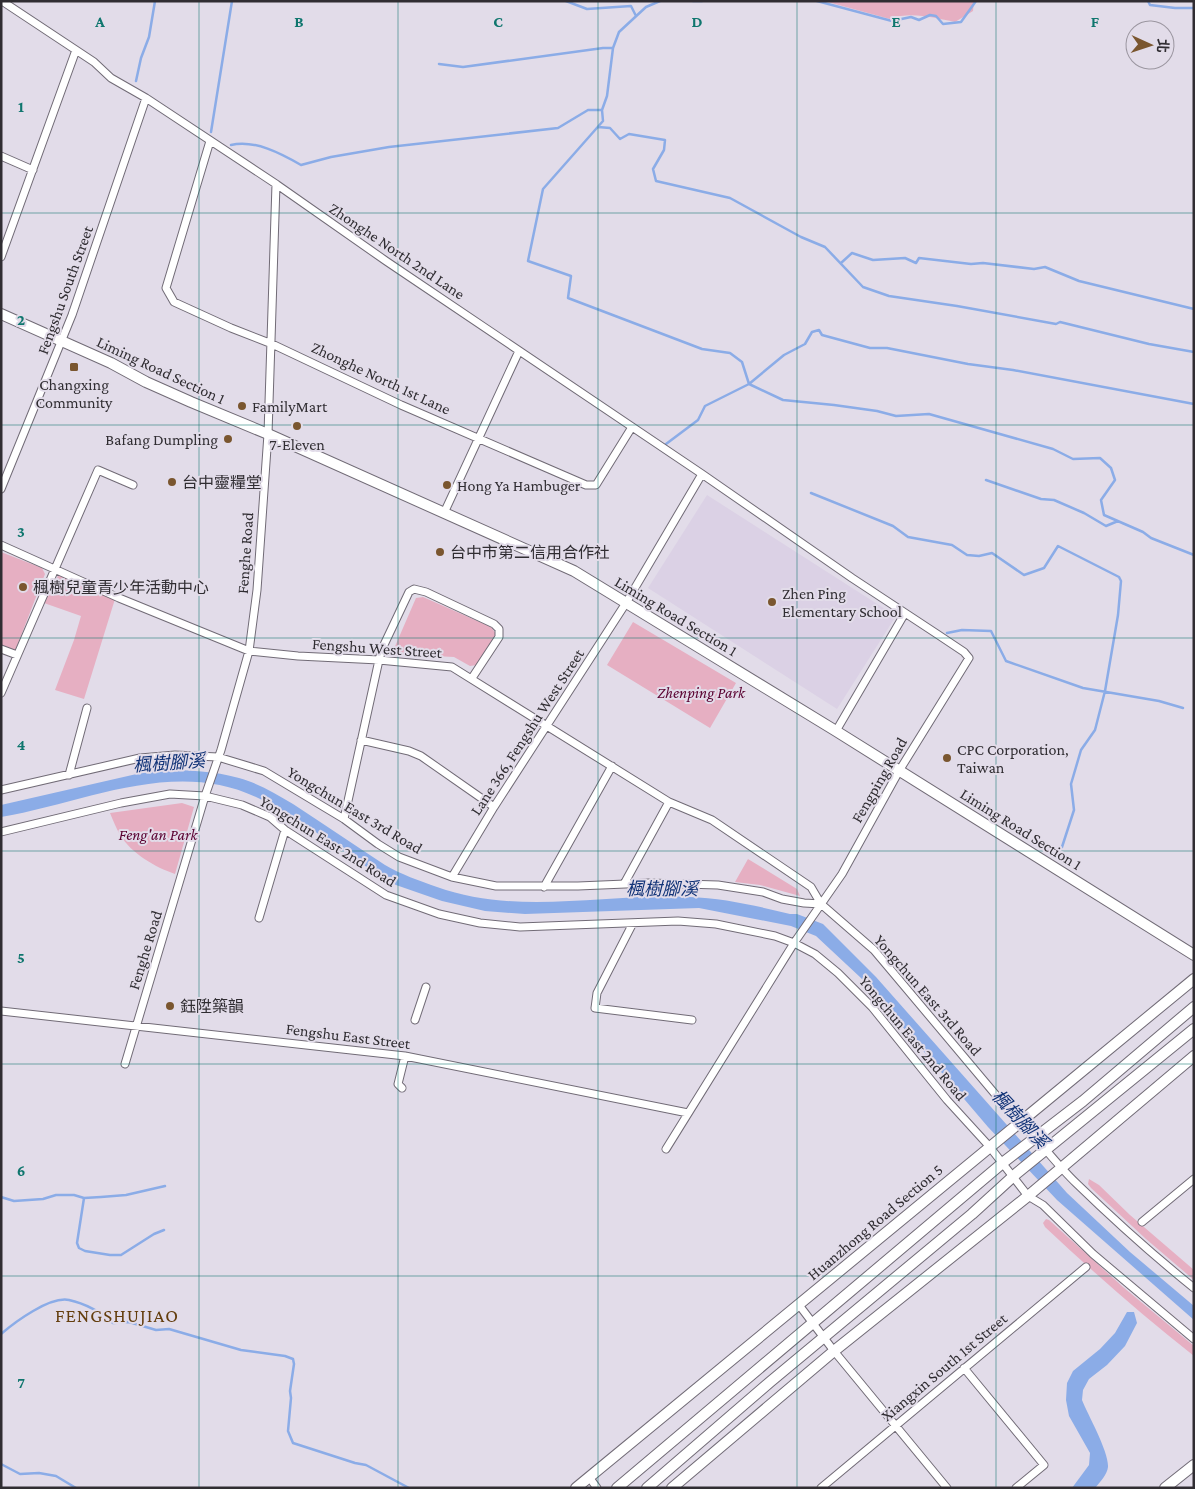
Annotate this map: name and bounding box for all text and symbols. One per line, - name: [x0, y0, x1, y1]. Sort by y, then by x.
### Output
- text: A: [94, 13, 105, 30]
- text: B: [294, 13, 304, 30]
- text: C: [493, 13, 503, 30]
- text: D: [691, 13, 703, 30]
- text: E: [891, 13, 901, 30]
- text: F: [1091, 13, 1100, 30]
- north arrow: [1125, 20, 1175, 70]
- text: 北: [1155, 38, 1171, 53]
- text: 1: [18, 98, 24, 115]
- street label: Zhonghe North 2nd Lane: [326, 199, 468, 303]
- street label: Fengshu South Street: [34, 223, 97, 357]
- text: 2: [17, 311, 25, 328]
- street label: Liming Road Section 1: [94, 333, 228, 408]
- street label: Zhonghe North 1st Lane: [308, 338, 453, 419]
- marker: Changxing Community: [68, 361, 80, 373]
- place label: Changxing Community: [36, 376, 113, 412]
- place label: FamilyMart: [252, 398, 328, 416]
- marker: FamilyMart: [236, 400, 248, 412]
- marker: 7-Eleven: [291, 420, 303, 432]
- place label: Bafang Dumpling: [105, 431, 218, 449]
- marker: Bafang Dumpling: [222, 433, 234, 445]
- place label: 7-Eleven: [269, 436, 325, 453]
- place label: 台中靈糧堂: [182, 474, 262, 491]
- marker: 台中靈糧堂: [166, 476, 178, 488]
- place label: Hong Ya Hambuger: [457, 477, 581, 495]
- marker: Hong Ya Hambuger: [441, 479, 453, 491]
- street label: Fenghe Road: [234, 511, 257, 595]
- text: 3: [17, 523, 25, 540]
- place label: 台中市第二信用合作社: [450, 544, 610, 561]
- marker: 台中市第二信用合作社: [434, 546, 446, 558]
- street label: Liming Road Section 1: [611, 573, 740, 660]
- place label: 楓樹兒童青少年活動中心: [33, 579, 209, 596]
- marker: 楓樹兒童青少年活動中心: [17, 581, 29, 593]
- place label: Zhen Ping Elementary School: [782, 585, 902, 621]
- marker: Zhen Ping Elementary School: [766, 596, 778, 608]
- street label: Fengshu West Street: [311, 635, 443, 662]
- street label: Lane 366, Fengshu West Street: [467, 645, 588, 819]
- park label: Zhenping Park: [657, 684, 746, 702]
- street label: Fengping Road: [848, 734, 911, 826]
- text: 4: [17, 736, 26, 753]
- place label: CPC Corporation, Taiwan: [957, 741, 1069, 776]
- water label: 楓樹腳溪: [132, 750, 209, 775]
- marker: CPC Corporation, Taiwan: [941, 752, 953, 764]
- street label: Yongchun East 3rd Road: [284, 763, 426, 858]
- street label: Liming Road Section 1: [957, 785, 1085, 874]
- street label: Yongchun East 2nd Road: [256, 792, 400, 891]
- park label: Feng'an Park: [119, 826, 198, 844]
- water label: 楓樹腳溪: [626, 879, 701, 899]
- street label: Fenghe Road: [125, 908, 166, 992]
- street label: Yongchun East 3rd Road: [870, 931, 985, 1060]
- text: 5: [17, 949, 25, 966]
- street label: Yongchun East 2nd Road: [855, 972, 971, 1105]
- place label: 鈺陞築韻: [180, 997, 244, 1015]
- marker: 鈺陞築韻: [164, 1000, 176, 1012]
- street label: Fengshu East Street: [285, 1020, 412, 1053]
- water label: 楓樹腳溪: [988, 1086, 1054, 1154]
- street label: Huanzhong Road Section 5: [804, 1161, 947, 1284]
- text: 6: [17, 1162, 25, 1179]
- district label: FENGSHUJIAO: [55, 1305, 179, 1326]
- street label: Xiangxin South 1st Street: [878, 1309, 1011, 1425]
- text: 7: [17, 1374, 25, 1391]

